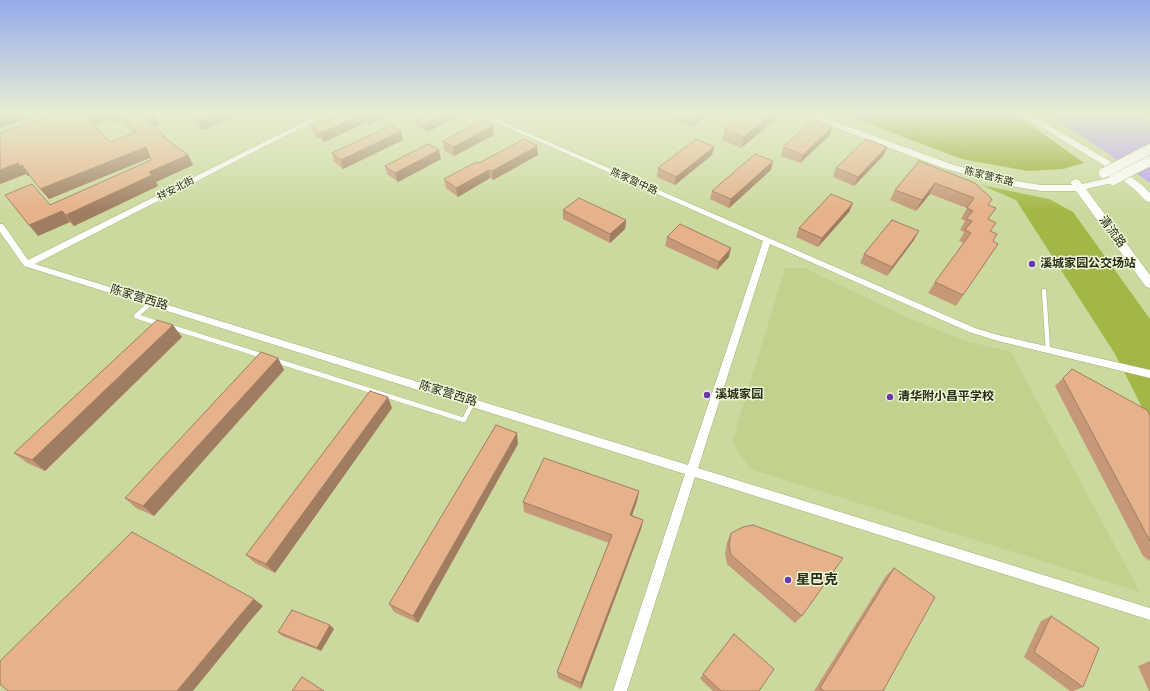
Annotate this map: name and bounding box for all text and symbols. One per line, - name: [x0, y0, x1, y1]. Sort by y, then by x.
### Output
- street label: 陈家营东路: [963, 165, 1015, 189]
- street label: 陈家营中路: [609, 166, 659, 198]
- street label: 祥安北街: [155, 175, 197, 203]
- street label: 清流路: [1095, 213, 1129, 251]
- place label: 溪城家园公交场站: [1040, 257, 1136, 271]
- marker: 溪城家园公交场站: [1027, 259, 1037, 269]
- street label: 陈家营西路: [108, 282, 170, 314]
- street label: 陈家营西路: [417, 378, 479, 410]
- place label: 溪城家园: [715, 388, 763, 402]
- marker: 溪城家园: [702, 390, 712, 400]
- place label: 清华附小昌平学校: [898, 390, 994, 404]
- marker: 清华附小昌平学校: [885, 392, 895, 402]
- place label: 星巴克: [796, 572, 838, 588]
- marker: 星巴克: [783, 575, 793, 585]

